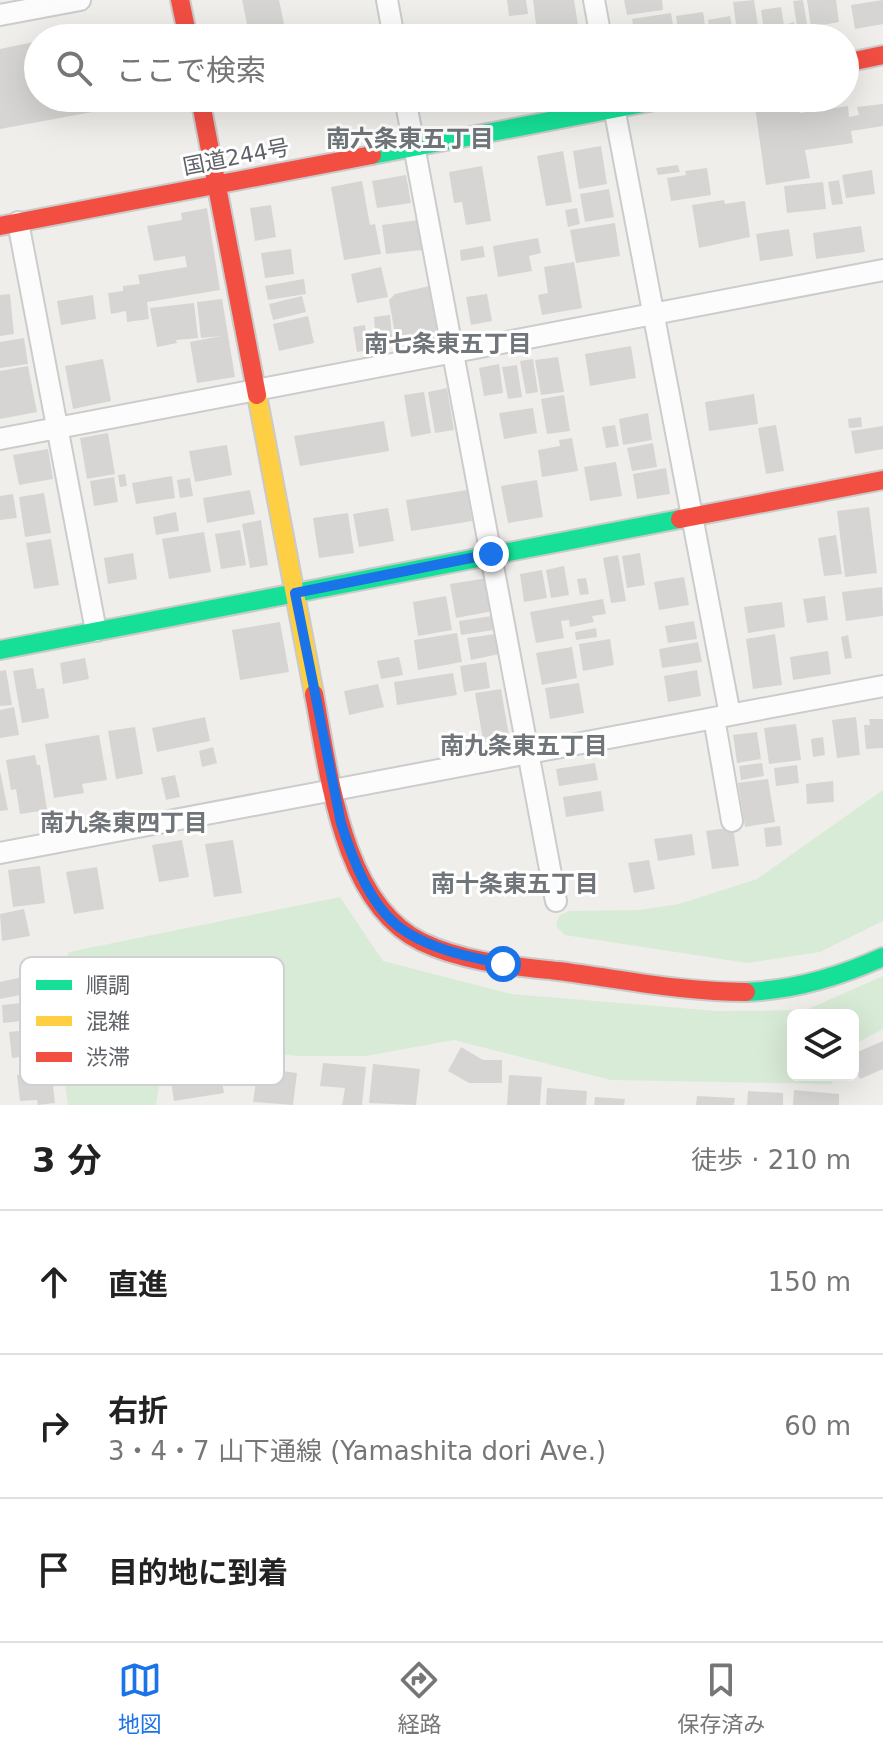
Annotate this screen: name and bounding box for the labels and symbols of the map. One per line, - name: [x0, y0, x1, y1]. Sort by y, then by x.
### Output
- district label: 南六条東五丁目: [326, 125, 494, 153]
- street label: 国道244号: [181, 134, 291, 180]
- district label: 南七条東五丁目: [364, 330, 532, 358]
- route end: [473, 536, 509, 572]
- district label: 南九条東五丁目: [440, 732, 608, 760]
- district label: 南九条東四丁目: [40, 809, 208, 837]
- district label: 南十条東五丁目: [431, 870, 599, 898]
- route start: [485, 946, 521, 982]
- legend: [20, 957, 284, 1085]
- text: 順調: [86, 973, 130, 998]
- text: 混雑: [86, 1009, 130, 1034]
- text: 渋滞: [86, 1045, 130, 1070]

